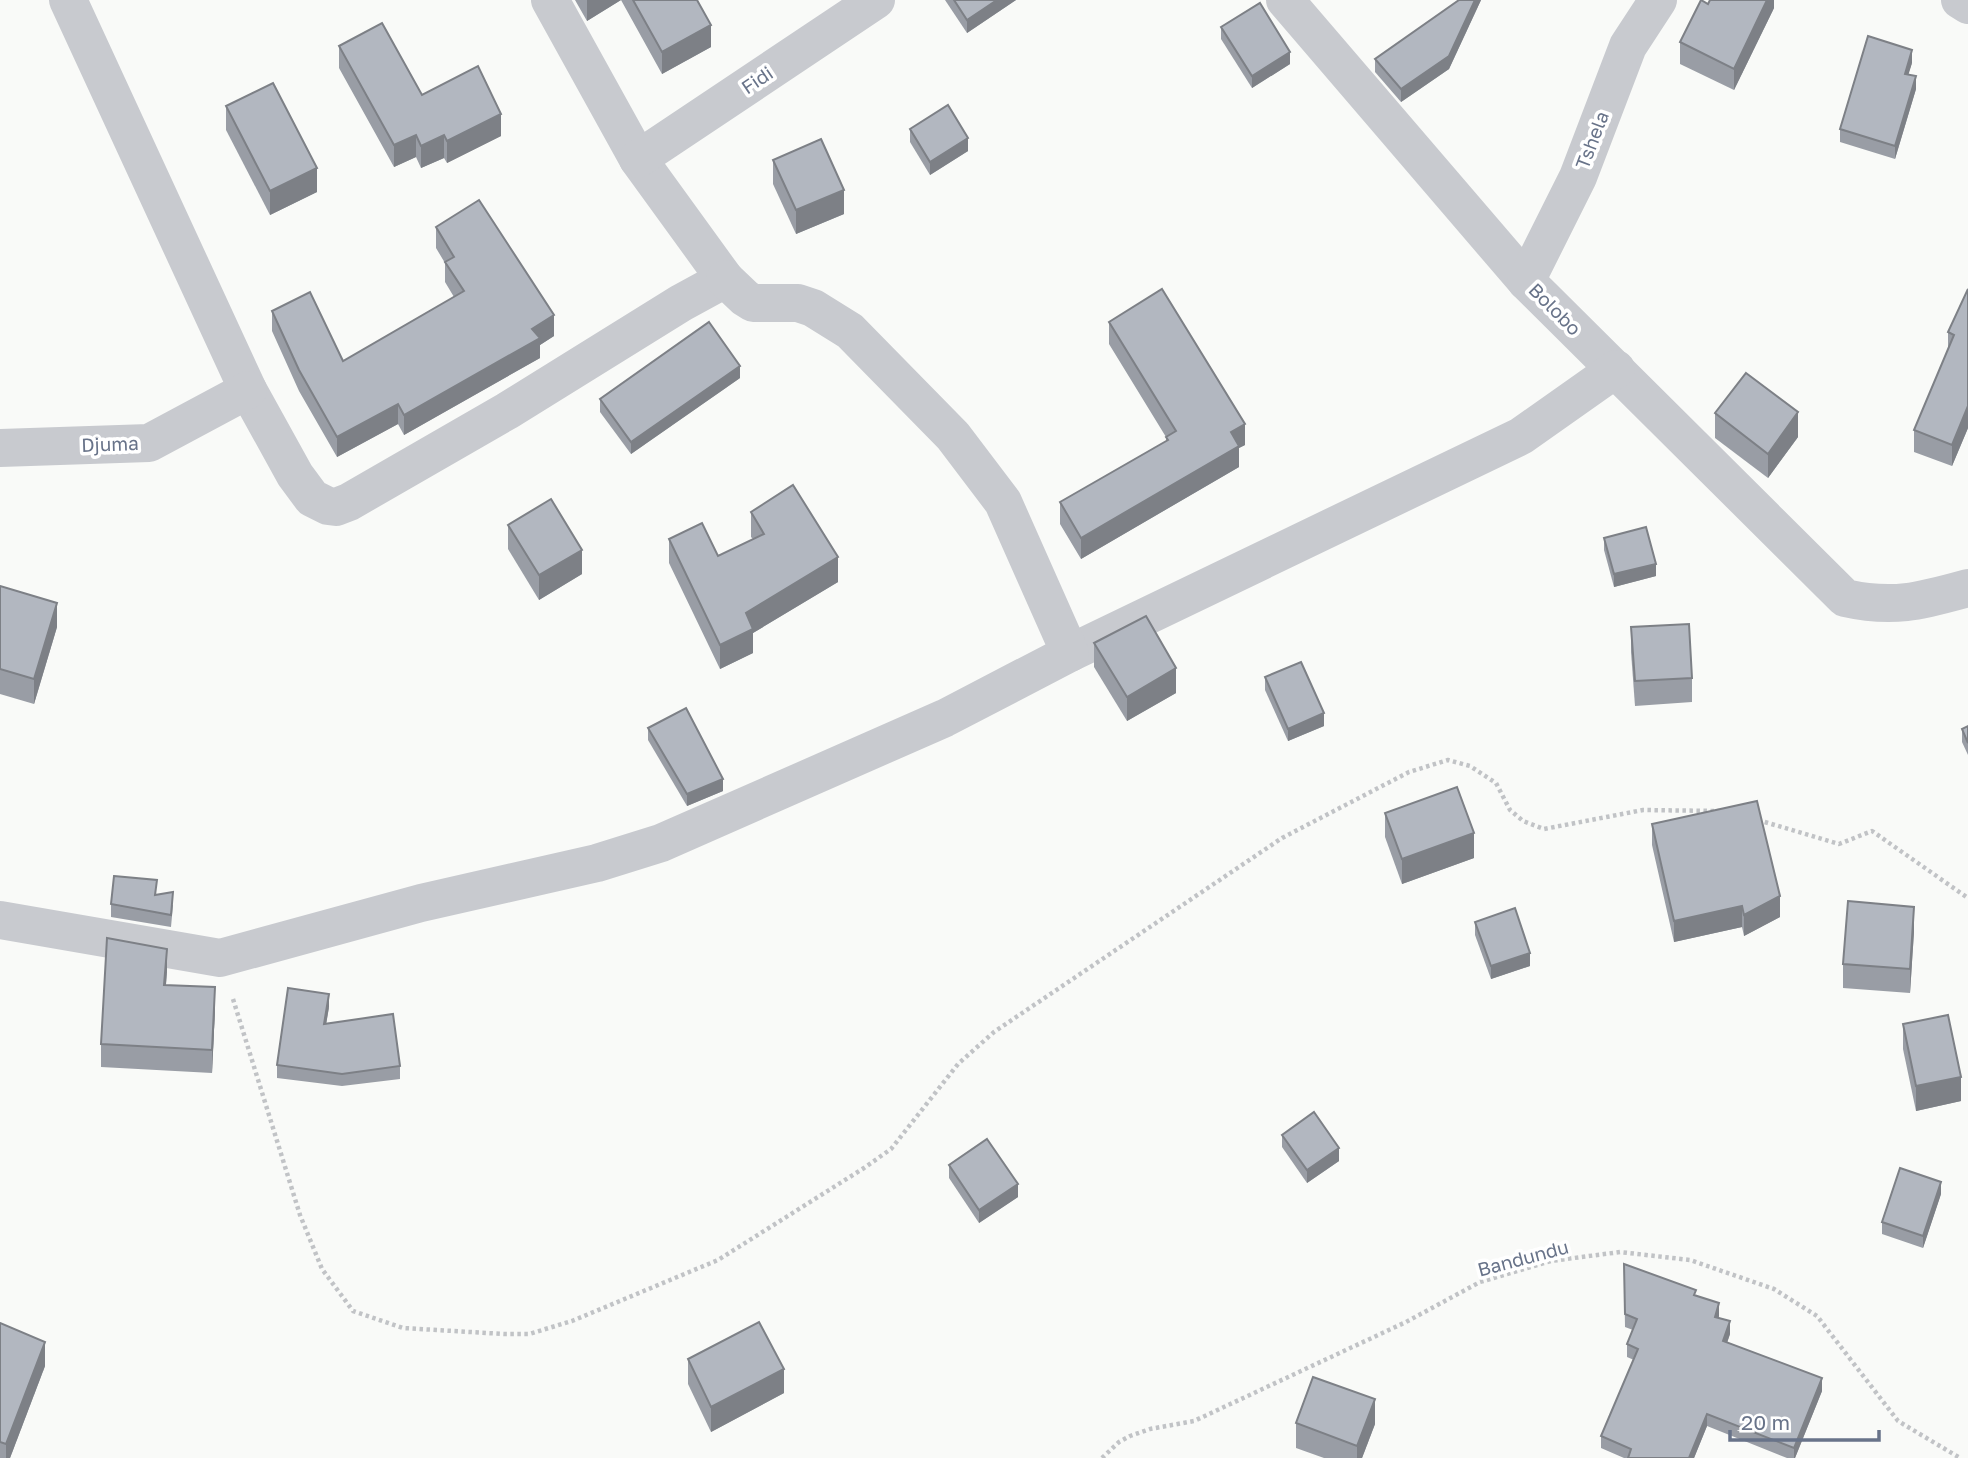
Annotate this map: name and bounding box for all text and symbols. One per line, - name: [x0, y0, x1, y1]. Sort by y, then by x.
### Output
- street label: Fidi: [737, 61, 777, 98]
- street label: Tshela: [1570, 108, 1613, 172]
- street label: Bolobo: [1524, 278, 1586, 340]
- street label: Djuma: [81, 431, 139, 456]
- street label: Bandundu: [1475, 1234, 1571, 1281]
- scale bar: [1730, 1398, 1879, 1442]
- text: 20 m: [1741, 1409, 1790, 1435]

